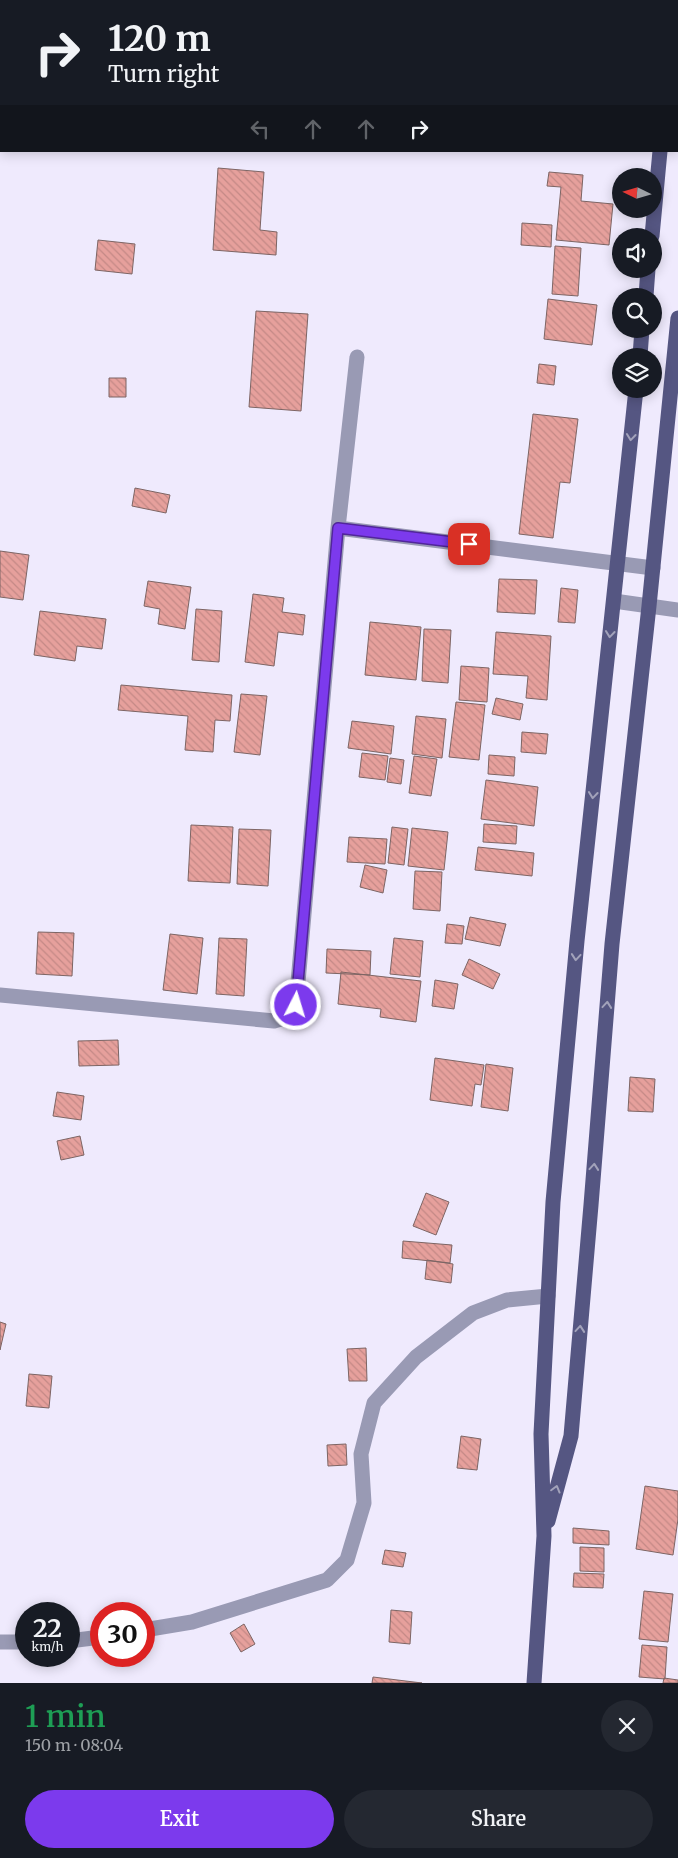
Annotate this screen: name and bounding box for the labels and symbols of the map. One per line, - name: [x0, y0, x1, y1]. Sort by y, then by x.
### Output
- north arrow: [612, 168, 662, 218]
- one-way arrow: [626, 434, 637, 442]
- pin: [448, 523, 490, 565]
- one-way arrow: [605, 630, 616, 638]
- one-way arrow: [587, 791, 598, 799]
- one-way arrow: [570, 953, 581, 961]
- position arrow: [269, 978, 321, 1030]
- one-way arrow: [601, 1001, 612, 1009]
- one-way arrow: [588, 1163, 599, 1171]
- one-way arrow: [574, 1325, 585, 1333]
- one-way arrow: [551, 1486, 561, 1494]
- speed limit sign: 30: [90, 1602, 155, 1667]

